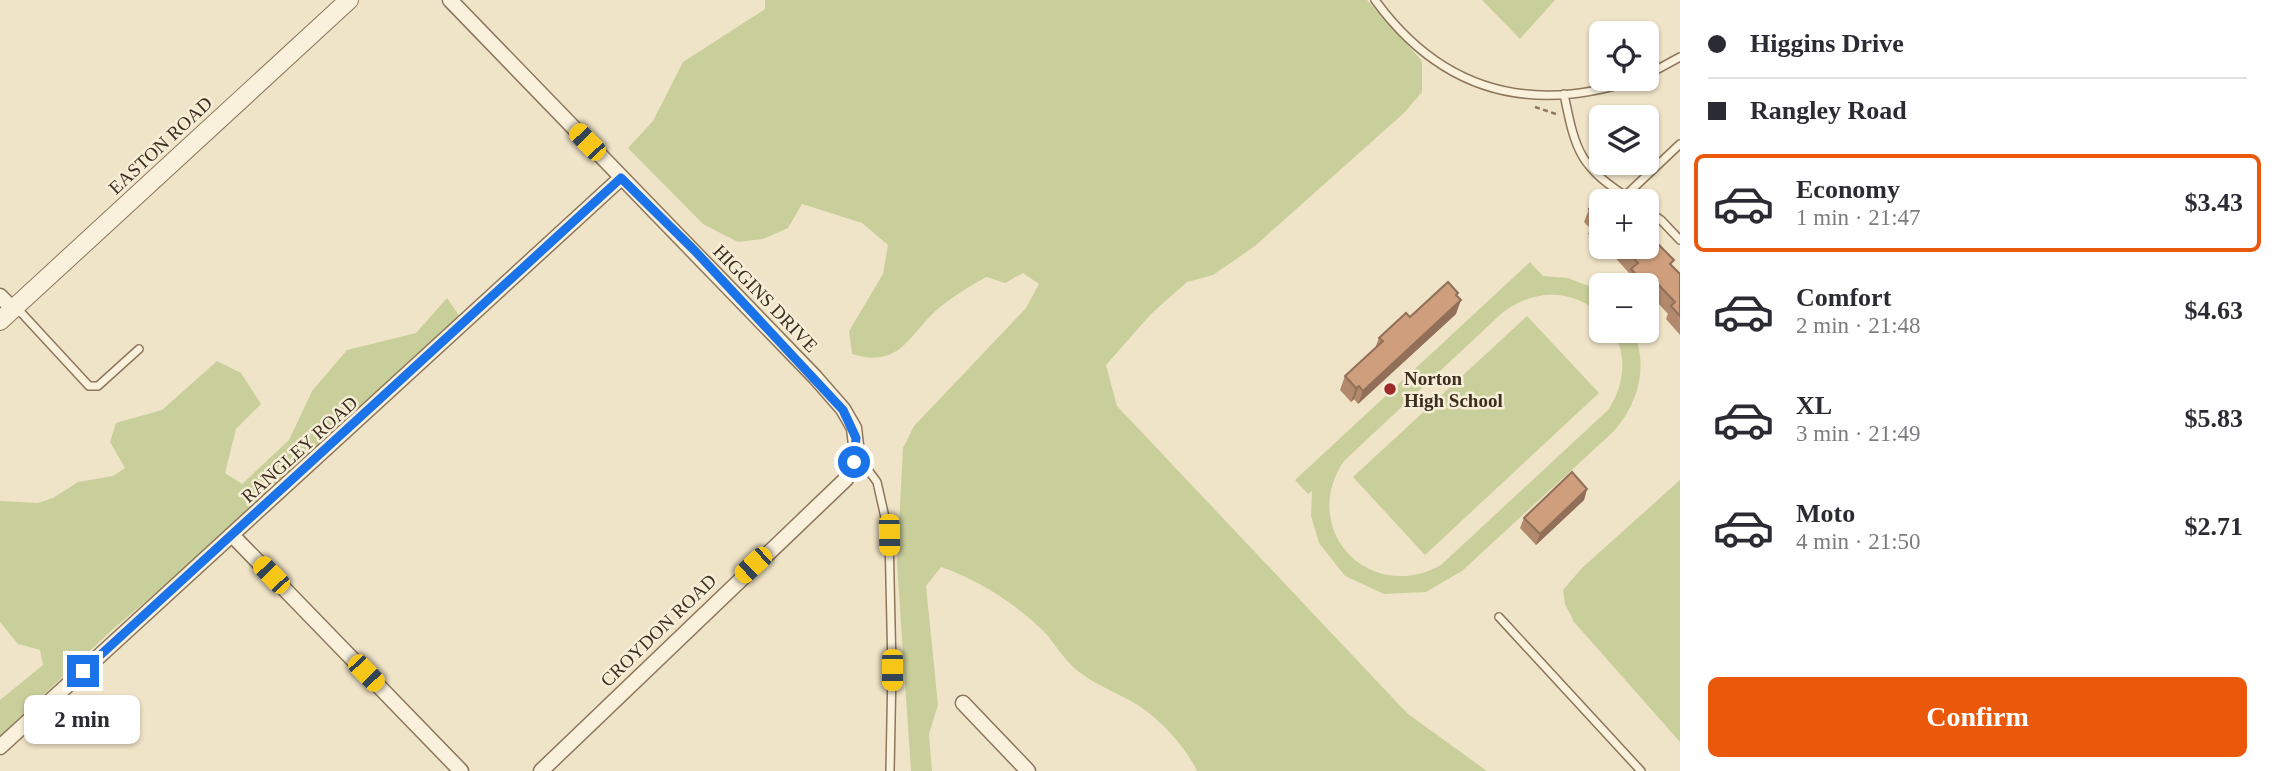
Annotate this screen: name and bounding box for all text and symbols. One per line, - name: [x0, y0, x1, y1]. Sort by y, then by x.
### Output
- map controls: [1589, 21, 1659, 343]
- button: locate: [1589, 21, 1659, 91]
- text: Higgins Drive: [1750, 29, 1904, 58]
- street label: EASTON ROAD: [104, 92, 216, 198]
- text: Rangley Road: [1750, 96, 1907, 125]
- button: layers: [1589, 105, 1659, 175]
- car: [565, 120, 610, 164]
- icon: car: [1712, 172, 1775, 235]
- text: Economy: [1796, 175, 1900, 204]
- text: $3.43: [2185, 188, 2243, 217]
- button: +: [1589, 189, 1659, 259]
- text: 1 min · 21:47: [1796, 205, 1921, 230]
- street label: HIGGINS DRIVE: [709, 240, 822, 356]
- button: −: [1589, 273, 1659, 343]
- icon: car: [1712, 280, 1775, 343]
- text: Comfort: [1796, 283, 1891, 312]
- text: $4.63: [2185, 296, 2243, 325]
- text: 2 min · 21:48: [1796, 313, 1921, 338]
- place label: Norton High School: [1404, 368, 1503, 411]
- marker: Norton High School: [1382, 381, 1398, 397]
- icon: car: [1712, 388, 1775, 451]
- text: XL: [1796, 391, 1832, 420]
- street label: RANGLEY ROAD: [237, 392, 362, 507]
- text: $5.83: [2185, 404, 2243, 433]
- text: 3 min · 21:49: [1796, 421, 1921, 446]
- route start: [838, 446, 870, 478]
- icon: car: [1712, 496, 1775, 559]
- text: Moto: [1796, 499, 1855, 528]
- text: $2.71: [2185, 512, 2243, 541]
- car: [879, 514, 900, 556]
- text: 4 min · 21:50: [1796, 529, 1921, 554]
- car: [731, 543, 776, 587]
- car: [249, 553, 294, 597]
- street label: CROYDON ROAD: [596, 570, 721, 691]
- car: [882, 649, 903, 691]
- car: [344, 651, 389, 695]
- route end: [67, 655, 99, 687]
- button: Confirm: [1708, 677, 2247, 757]
- callout: 2 min: [25, 696, 141, 744]
- text: 2 min: [54, 707, 110, 732]

